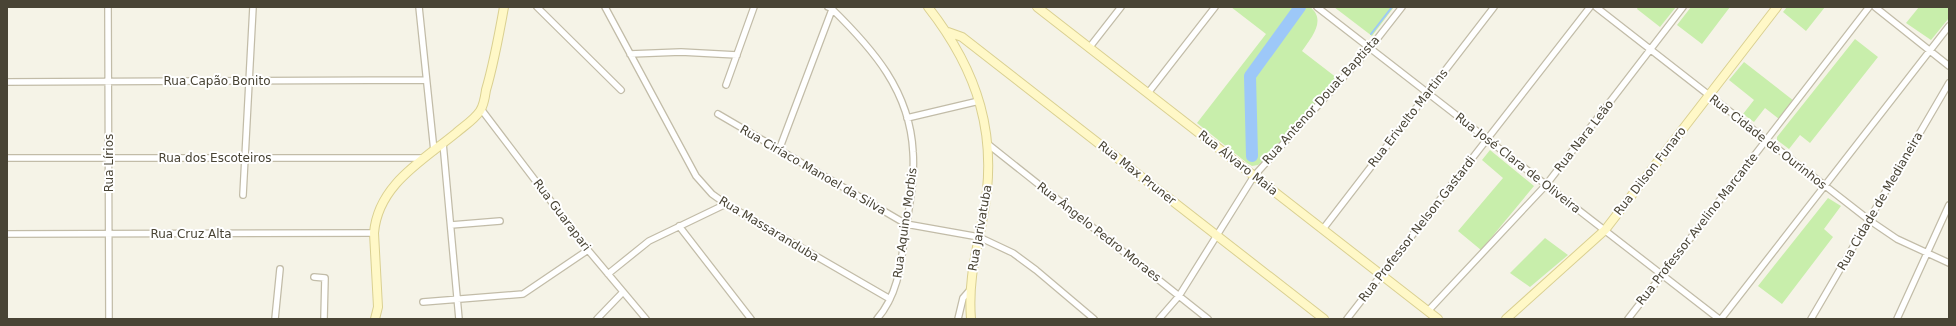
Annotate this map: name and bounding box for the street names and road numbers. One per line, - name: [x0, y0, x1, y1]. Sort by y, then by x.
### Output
- street label: Rua Antenor Douat Baptista: [1260, 33, 1382, 167]
- street label: Rua Erivelto Martins: [1365, 66, 1451, 170]
- street label: Rua Capão Bonito: [164, 74, 271, 88]
- street label: Rua Cidade de Ourinhos: [1707, 92, 1829, 192]
- street label: Rua Nara Leão: [1552, 97, 1616, 175]
- street label: Rua José Clara de Oliveira: [1453, 110, 1583, 216]
- street label: Rua Ciríaco Manoel da Silva: [737, 122, 889, 218]
- street label: Rua Dilson Funaro: [1611, 124, 1689, 218]
- street label: Rua Álvaro Maia: [1196, 127, 1281, 198]
- street label: Rua Cidade de Medianeira: [1835, 129, 1925, 273]
- street label: Rua Lírios: [102, 134, 116, 192]
- street label: Rua Max Pruner: [1095, 138, 1179, 208]
- street label: Rua Professor Avelino Marcante: [1633, 150, 1761, 308]
- street label: Rua dos Escoteiros: [158, 151, 272, 165]
- street label: Rua Professor Nelson Gastardi: [1356, 153, 1478, 305]
- street label: Rua Aquino Morbis: [890, 167, 920, 279]
- street label: Rua Guarapari: [530, 176, 594, 254]
- street label: Rua Ângelo Pedro Moraes: [1034, 179, 1164, 285]
- street label: Rua Jarivatuba: [966, 184, 994, 272]
- street label: Rua Massaranduba: [716, 194, 822, 264]
- street label: Rua Cruz Alta: [150, 227, 232, 241]

